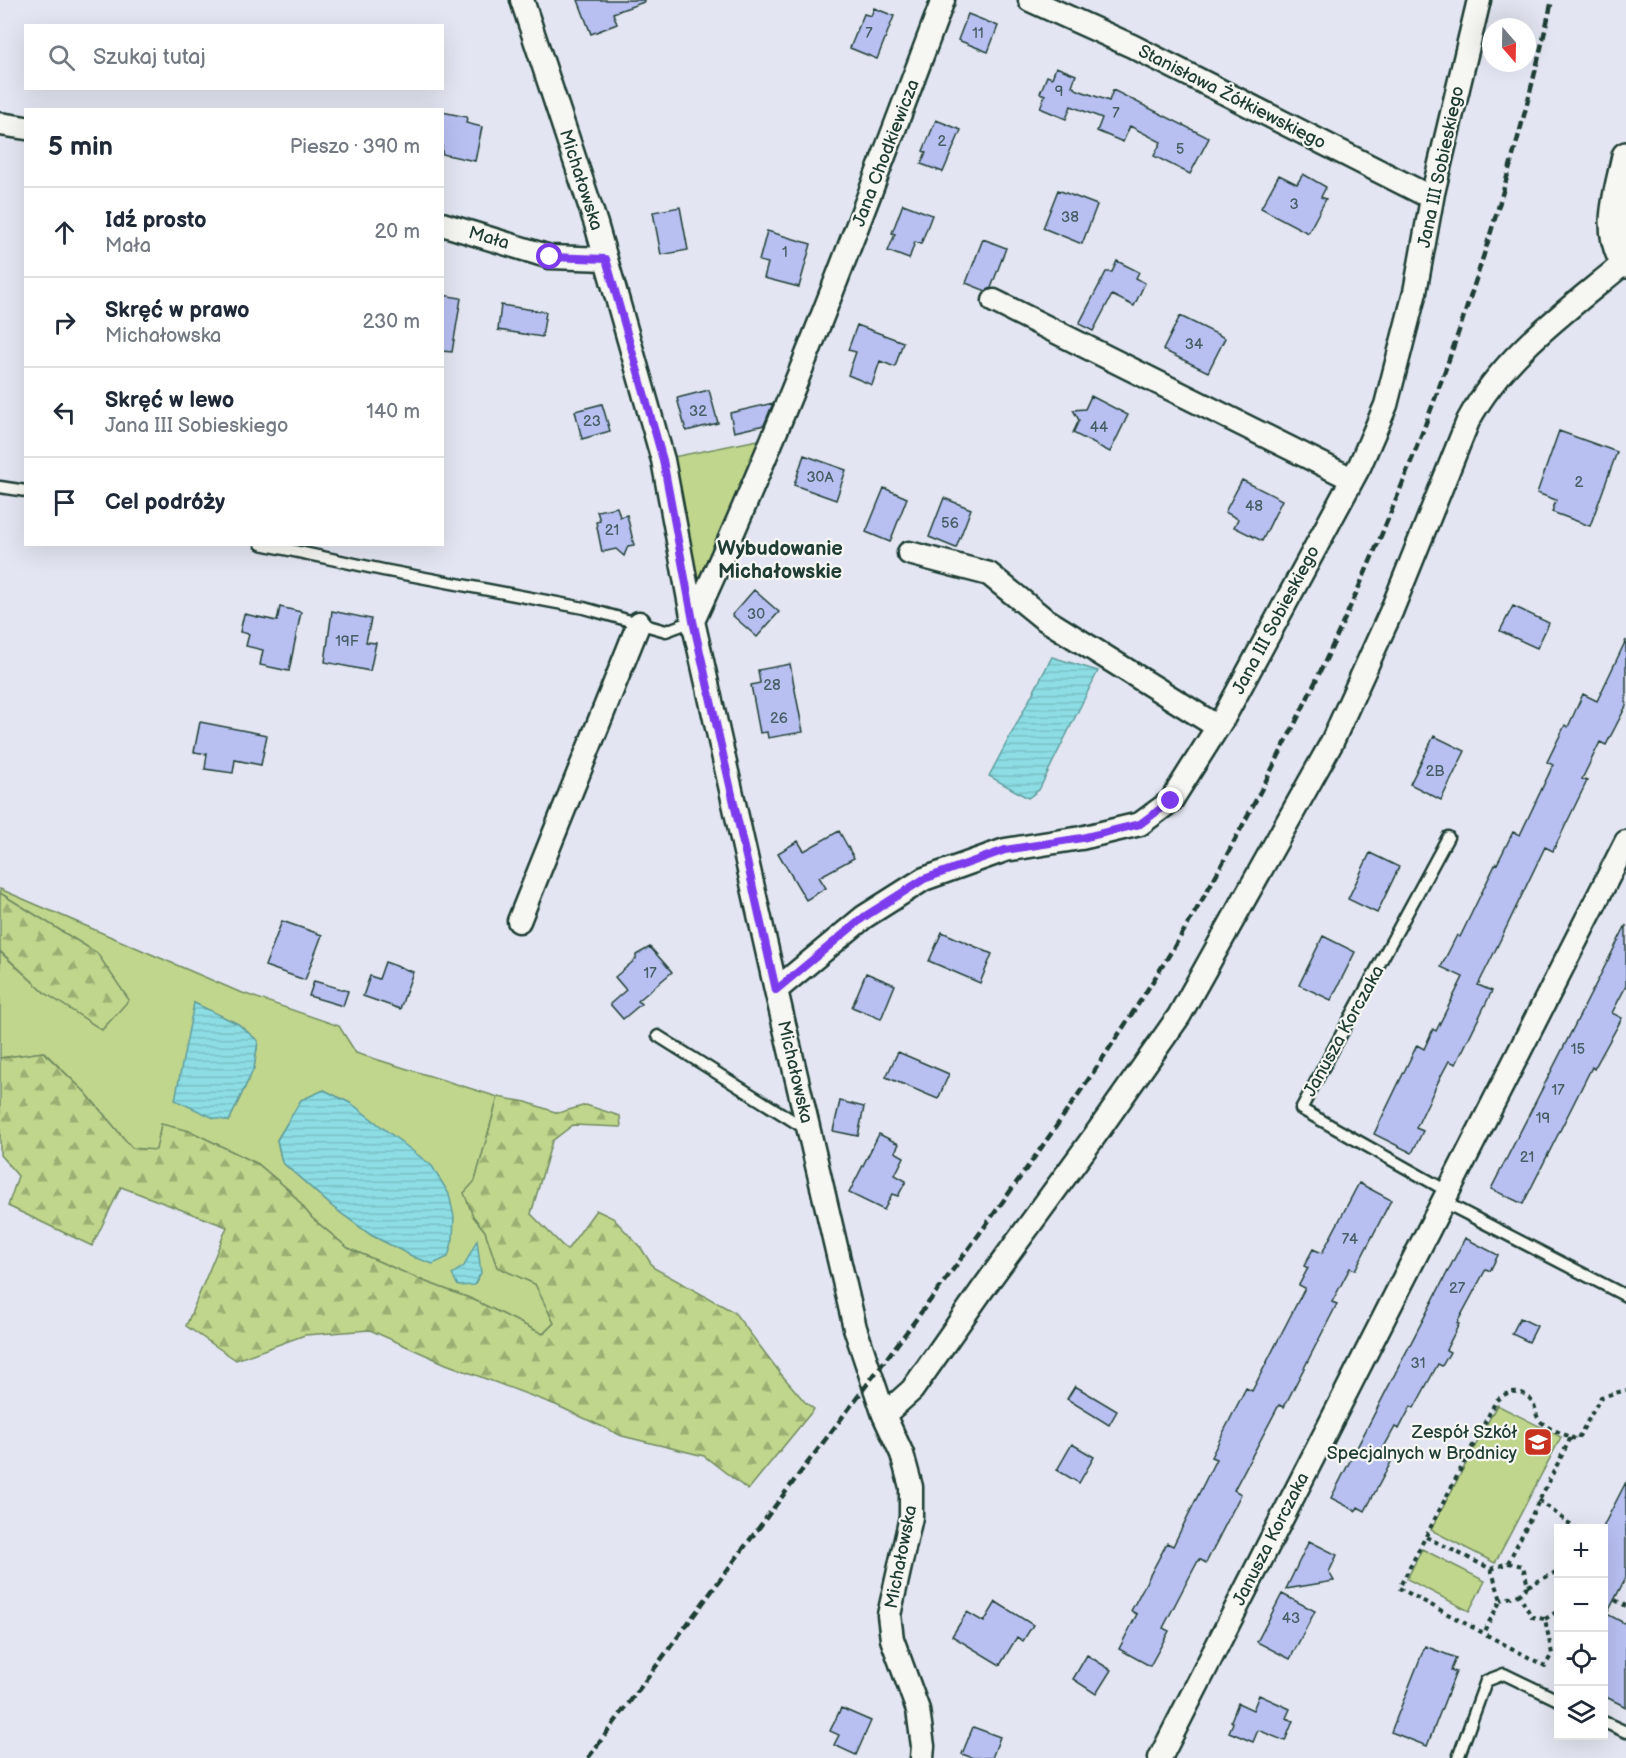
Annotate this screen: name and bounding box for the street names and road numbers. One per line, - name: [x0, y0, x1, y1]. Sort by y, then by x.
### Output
- street label: Stanisława Żółkiewskiego: [1135, 40, 1330, 154]
- street label: Jana Chodkiewicza: [848, 76, 924, 230]
- street label: Jana III Sobieskiego: [1414, 84, 1468, 250]
- street label: Michałowska: [555, 127, 607, 233]
- street label: Mała: [466, 222, 512, 254]
- street label: Jana III Sobieskiego: [1228, 542, 1324, 698]
- street label: Janusza Korczaka: [1299, 962, 1389, 1100]
- street label: Michałowska: [773, 1019, 817, 1125]
- street label: Janusza Korczaka: [1228, 1469, 1314, 1609]
- street label: Michałowska: [881, 1504, 921, 1610]

